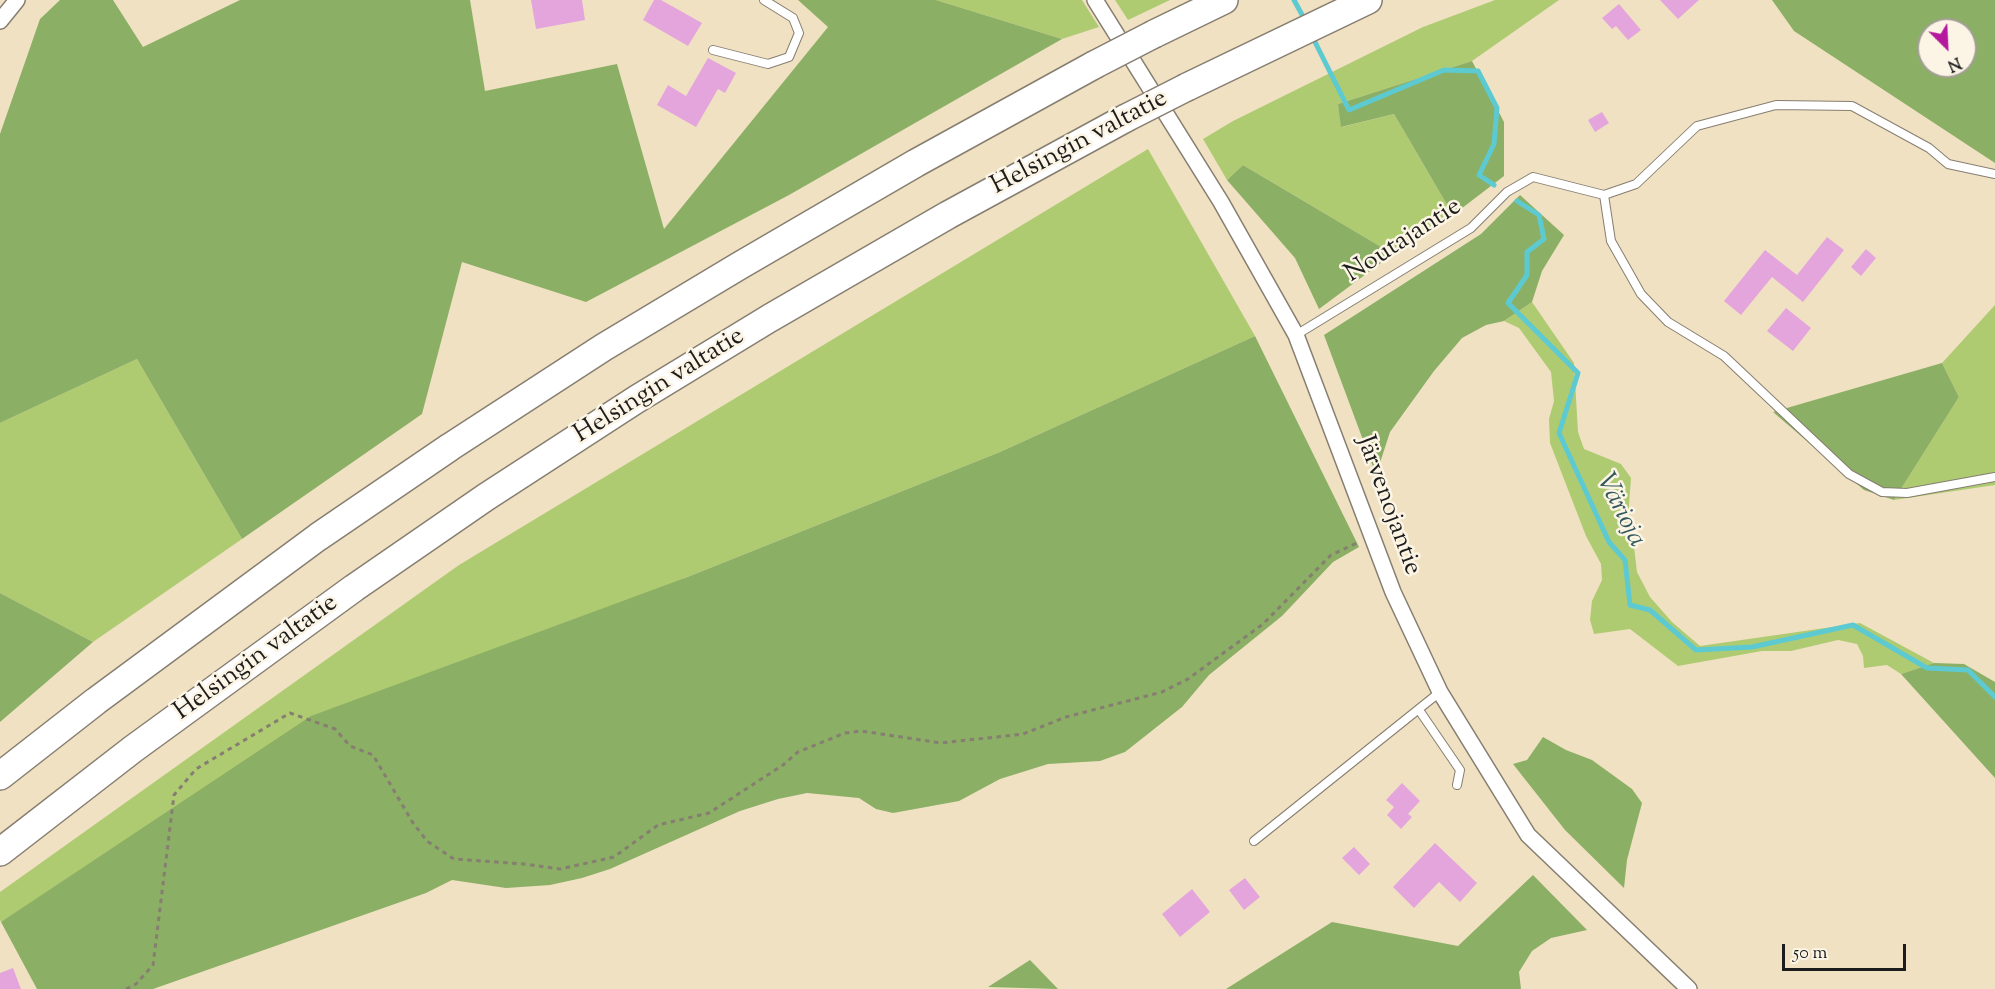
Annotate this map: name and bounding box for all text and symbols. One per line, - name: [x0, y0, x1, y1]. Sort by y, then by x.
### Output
- north arrow: [1917, 18, 1977, 78]
- text: N: [1943, 50, 1964, 76]
- street label: Helsingin valtatie: [987, 84, 1173, 204]
- street label: Noutajantie: [1340, 193, 1468, 291]
- street label: Helsingin valtatie: [569, 322, 751, 452]
- street label: Järvenojantie: [1347, 432, 1427, 580]
- water label: Värioja: [1587, 469, 1651, 553]
- street label: Helsingin valtatie: [169, 589, 345, 729]
- scale bar: [1785, 932, 1910, 970]
- text: 50 m: [1793, 941, 1827, 967]

